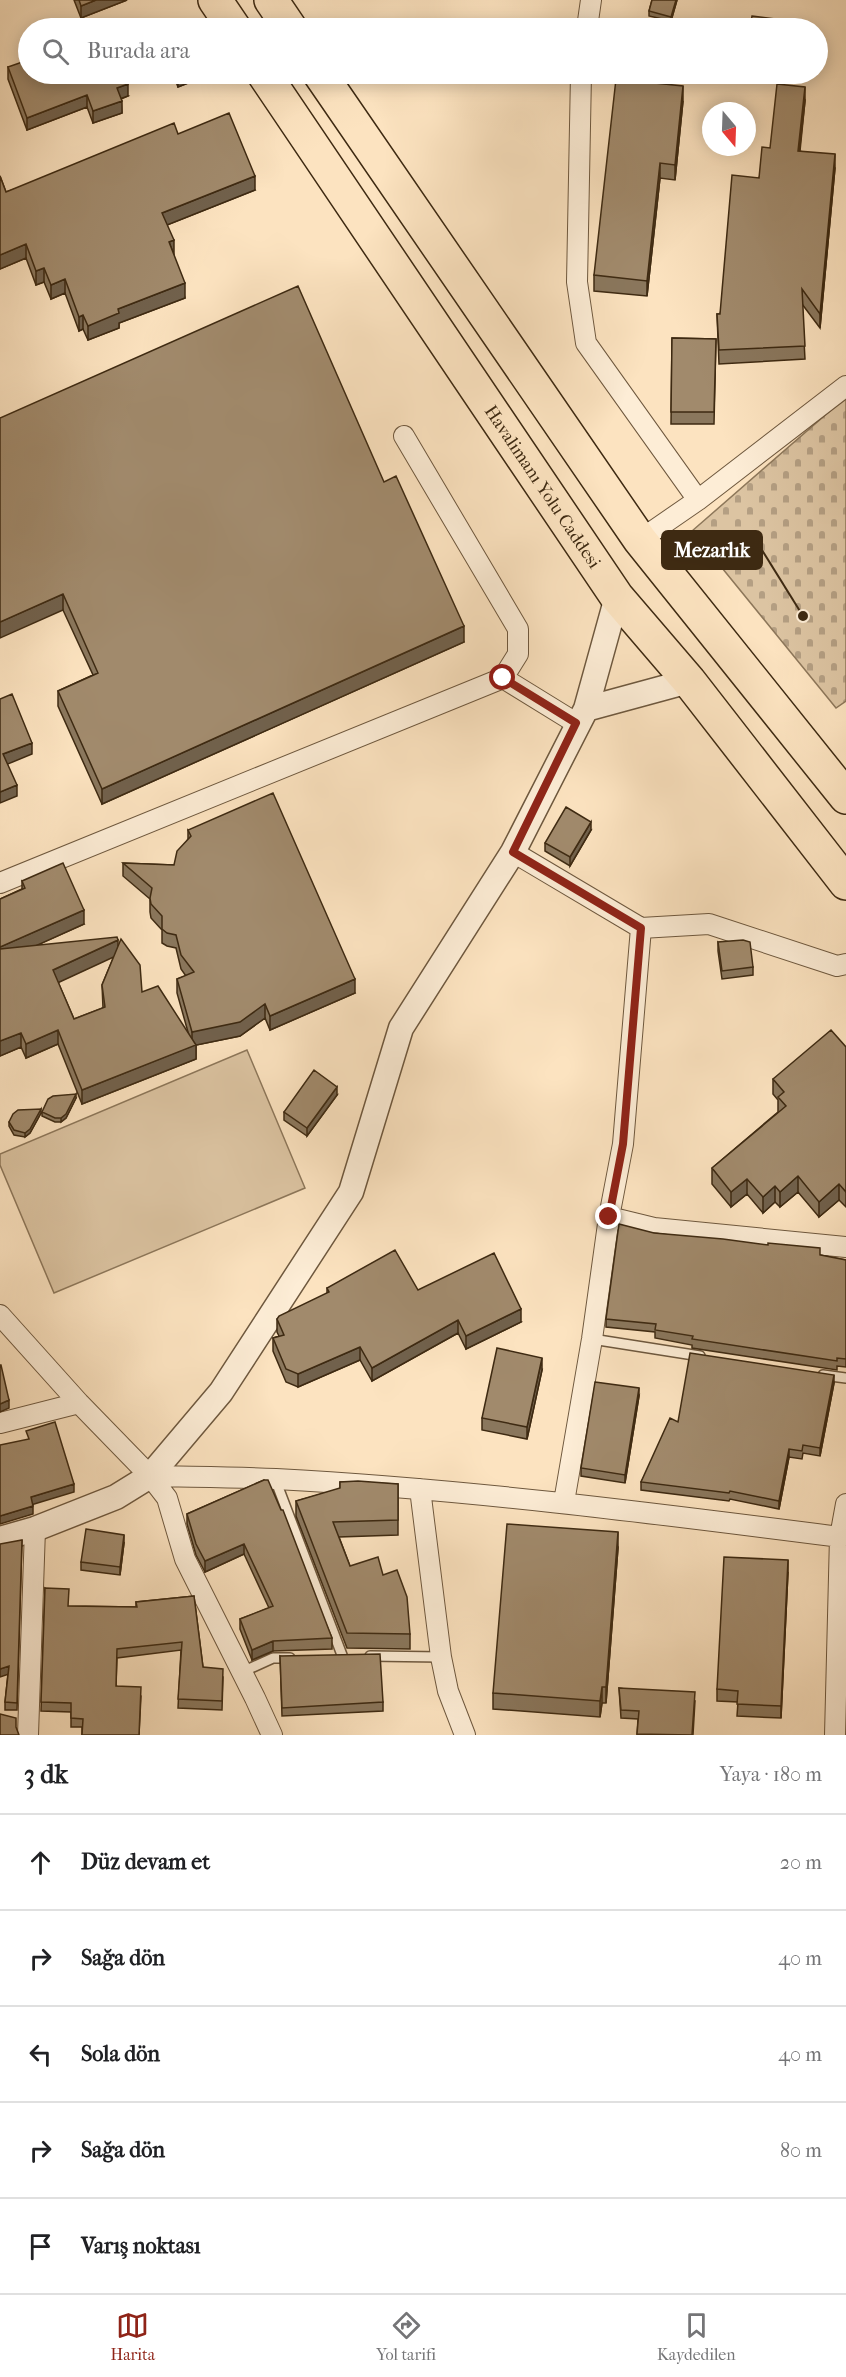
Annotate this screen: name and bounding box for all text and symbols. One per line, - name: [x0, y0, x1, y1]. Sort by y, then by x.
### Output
- search box: [18, 18, 828, 84]
- icon: search: [39, 35, 72, 68]
- text: Burada ara: [87, 38, 190, 64]
- north arrow: [702, 102, 756, 156]
- street label: Havalimanı Yolu Caddesi: [480, 402, 605, 573]
- callout: Mezarlık: [662, 531, 762, 569]
- text: Mezarlık: [673, 539, 751, 562]
- route start: [489, 664, 515, 690]
- route end: [595, 1203, 621, 1229]
- text: 3 dk: [24, 1759, 68, 1790]
- text: Yaya · 180 m: [720, 1763, 822, 1786]
- icon: ahead: [24, 1846, 57, 1879]
- text: Düz devam et: [81, 1849, 210, 1875]
- text: 20 m: [780, 1851, 822, 1874]
- icon: right: [24, 1942, 57, 1975]
- text: Sağa dön: [81, 1945, 165, 1971]
- text: 40 m: [778, 1947, 822, 1970]
- icon: left: [24, 2038, 57, 2071]
- text: Sola dön: [81, 2041, 160, 2067]
- text: 40 m: [778, 2043, 822, 2066]
- icon: right: [24, 2134, 57, 2167]
- text: Sağa dön: [81, 2137, 165, 2163]
- text: 80 m: [780, 2139, 822, 2162]
- icon: arrive: [24, 2230, 57, 2263]
- text: Varış noktası: [81, 2233, 200, 2259]
- tab: Harita: [110, 2309, 155, 2364]
- tab: Yol tarifi: [376, 2309, 436, 2364]
- tab: Kaydedilen: [657, 2309, 736, 2364]

